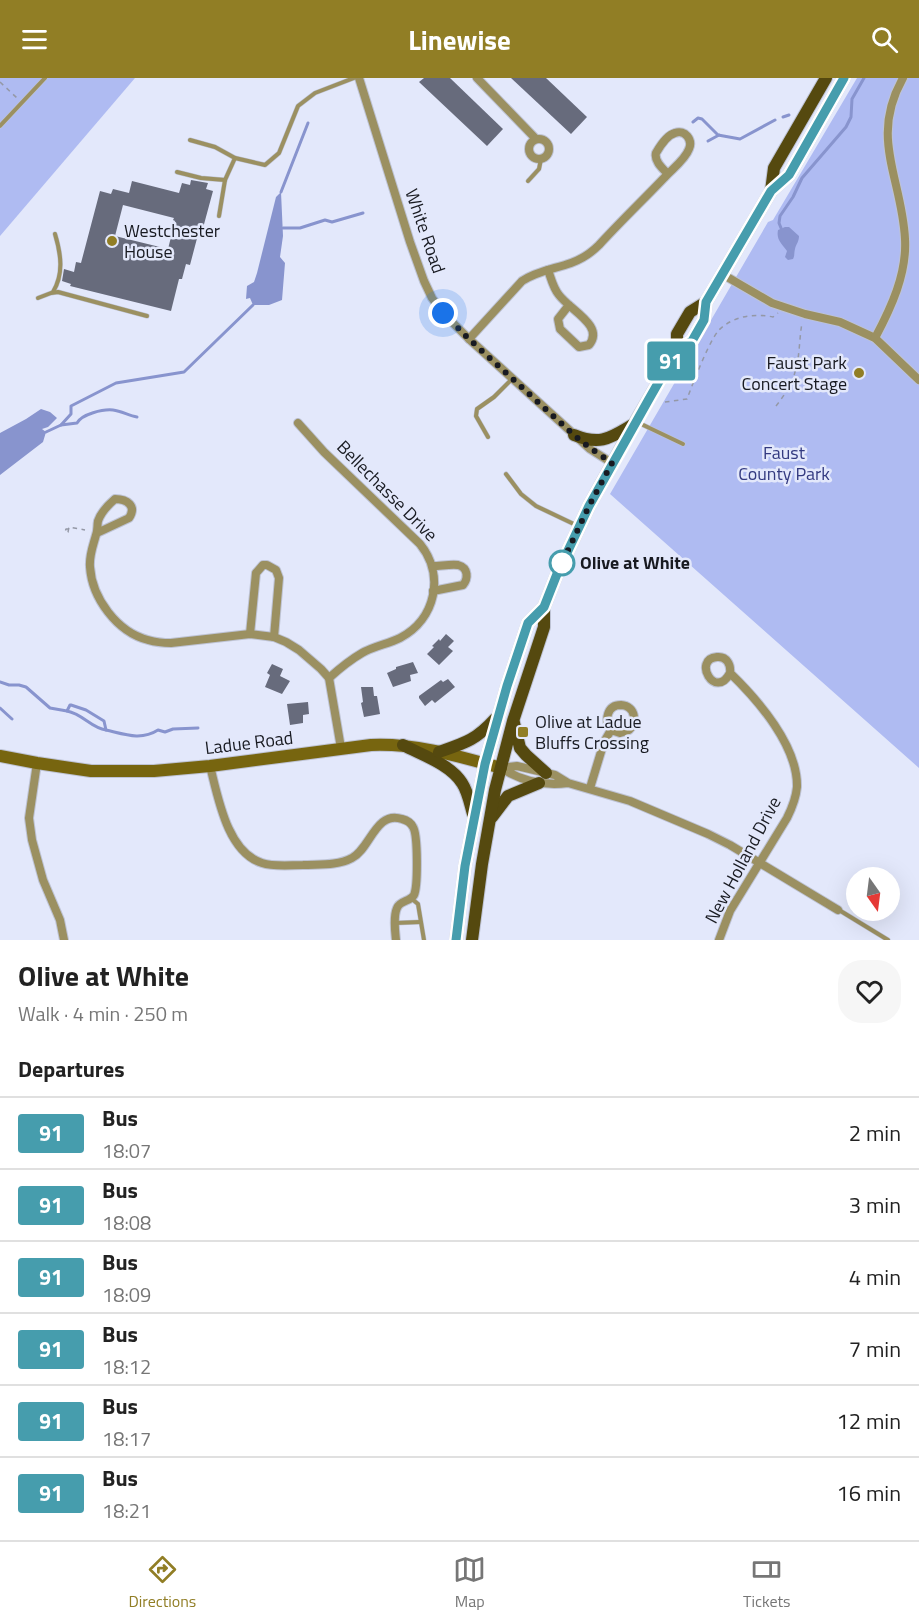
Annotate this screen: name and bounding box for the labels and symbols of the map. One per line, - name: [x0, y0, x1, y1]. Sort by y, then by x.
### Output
- street label: White Road: [398, 185, 453, 277]
- place label: Westchester House: [124, 217, 220, 265]
- marker: Westchester House: [105, 234, 119, 248]
- your location: [428, 298, 458, 328]
- line badge: 91: [644, 342, 698, 380]
- place label: Faust Park Concert Stage: [742, 349, 847, 397]
- marker: Faust Park Concert Stage: [852, 366, 866, 380]
- street label: Bellechasse Drive: [331, 434, 444, 547]
- park label: Faust County Park: [738, 439, 830, 487]
- place label: Olive at White: [580, 549, 690, 576]
- marker: Olive at White: [549, 550, 575, 576]
- place label: Olive at Ladue Bluffs Crossing: [535, 708, 649, 756]
- street label: Ladue Road: [203, 724, 295, 761]
- marker: Olive at Ladue Bluffs Crossing: [516, 725, 530, 739]
- street label: New Holland Drive: [698, 792, 787, 928]
- north arrow: [846, 867, 900, 921]

